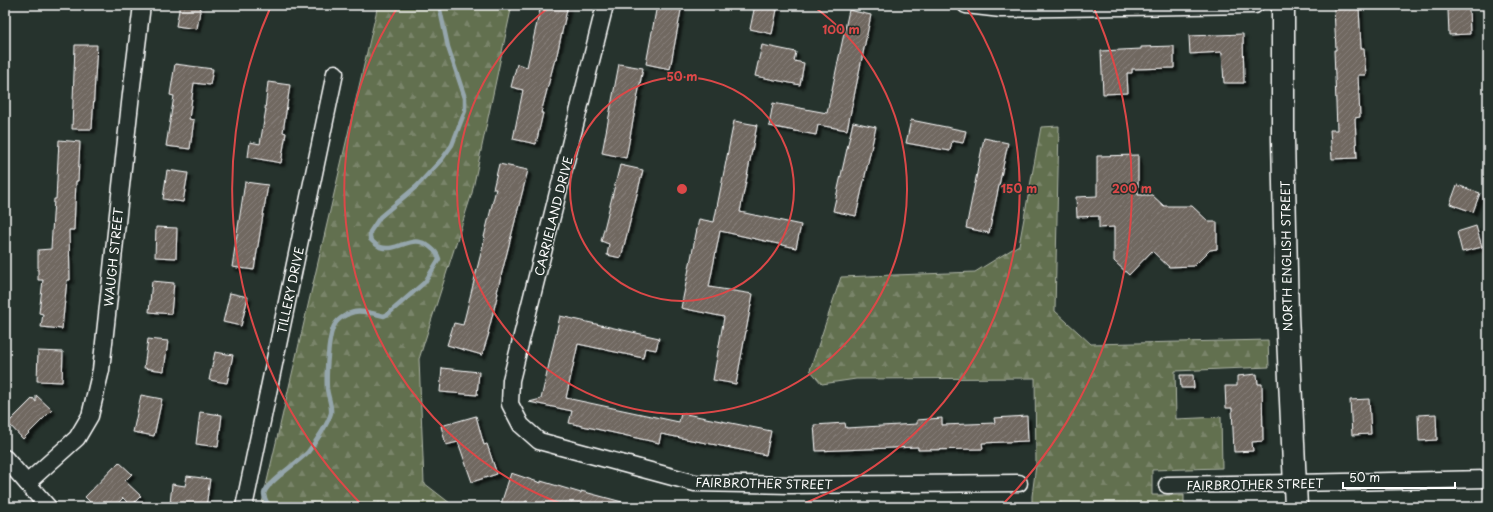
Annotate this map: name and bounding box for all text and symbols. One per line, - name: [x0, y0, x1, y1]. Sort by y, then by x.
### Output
- text: 100 m: [822, 20, 860, 38]
- text: 50 m: [666, 67, 698, 85]
- street label: CARRIELAND DRIVE: [529, 154, 577, 278]
- text: 150 m: [1001, 179, 1037, 197]
- text: 200 m: [1112, 179, 1152, 197]
- street label: NORTH ENGLISH STREET: [1276, 180, 1296, 331]
- centre of rings: [675, 182, 689, 196]
- street label: WAUGH STREET: [99, 206, 127, 308]
- street label: TILLERY DRIVE: [272, 245, 308, 335]
- scale bar: [1343, 464, 1455, 490]
- text: 50 m: [1349, 468, 1380, 486]
- street label: FAIRBROTHER STREET: [695, 473, 834, 493]
- street label: FAIRBROTHER STREET: [1186, 474, 1325, 494]

